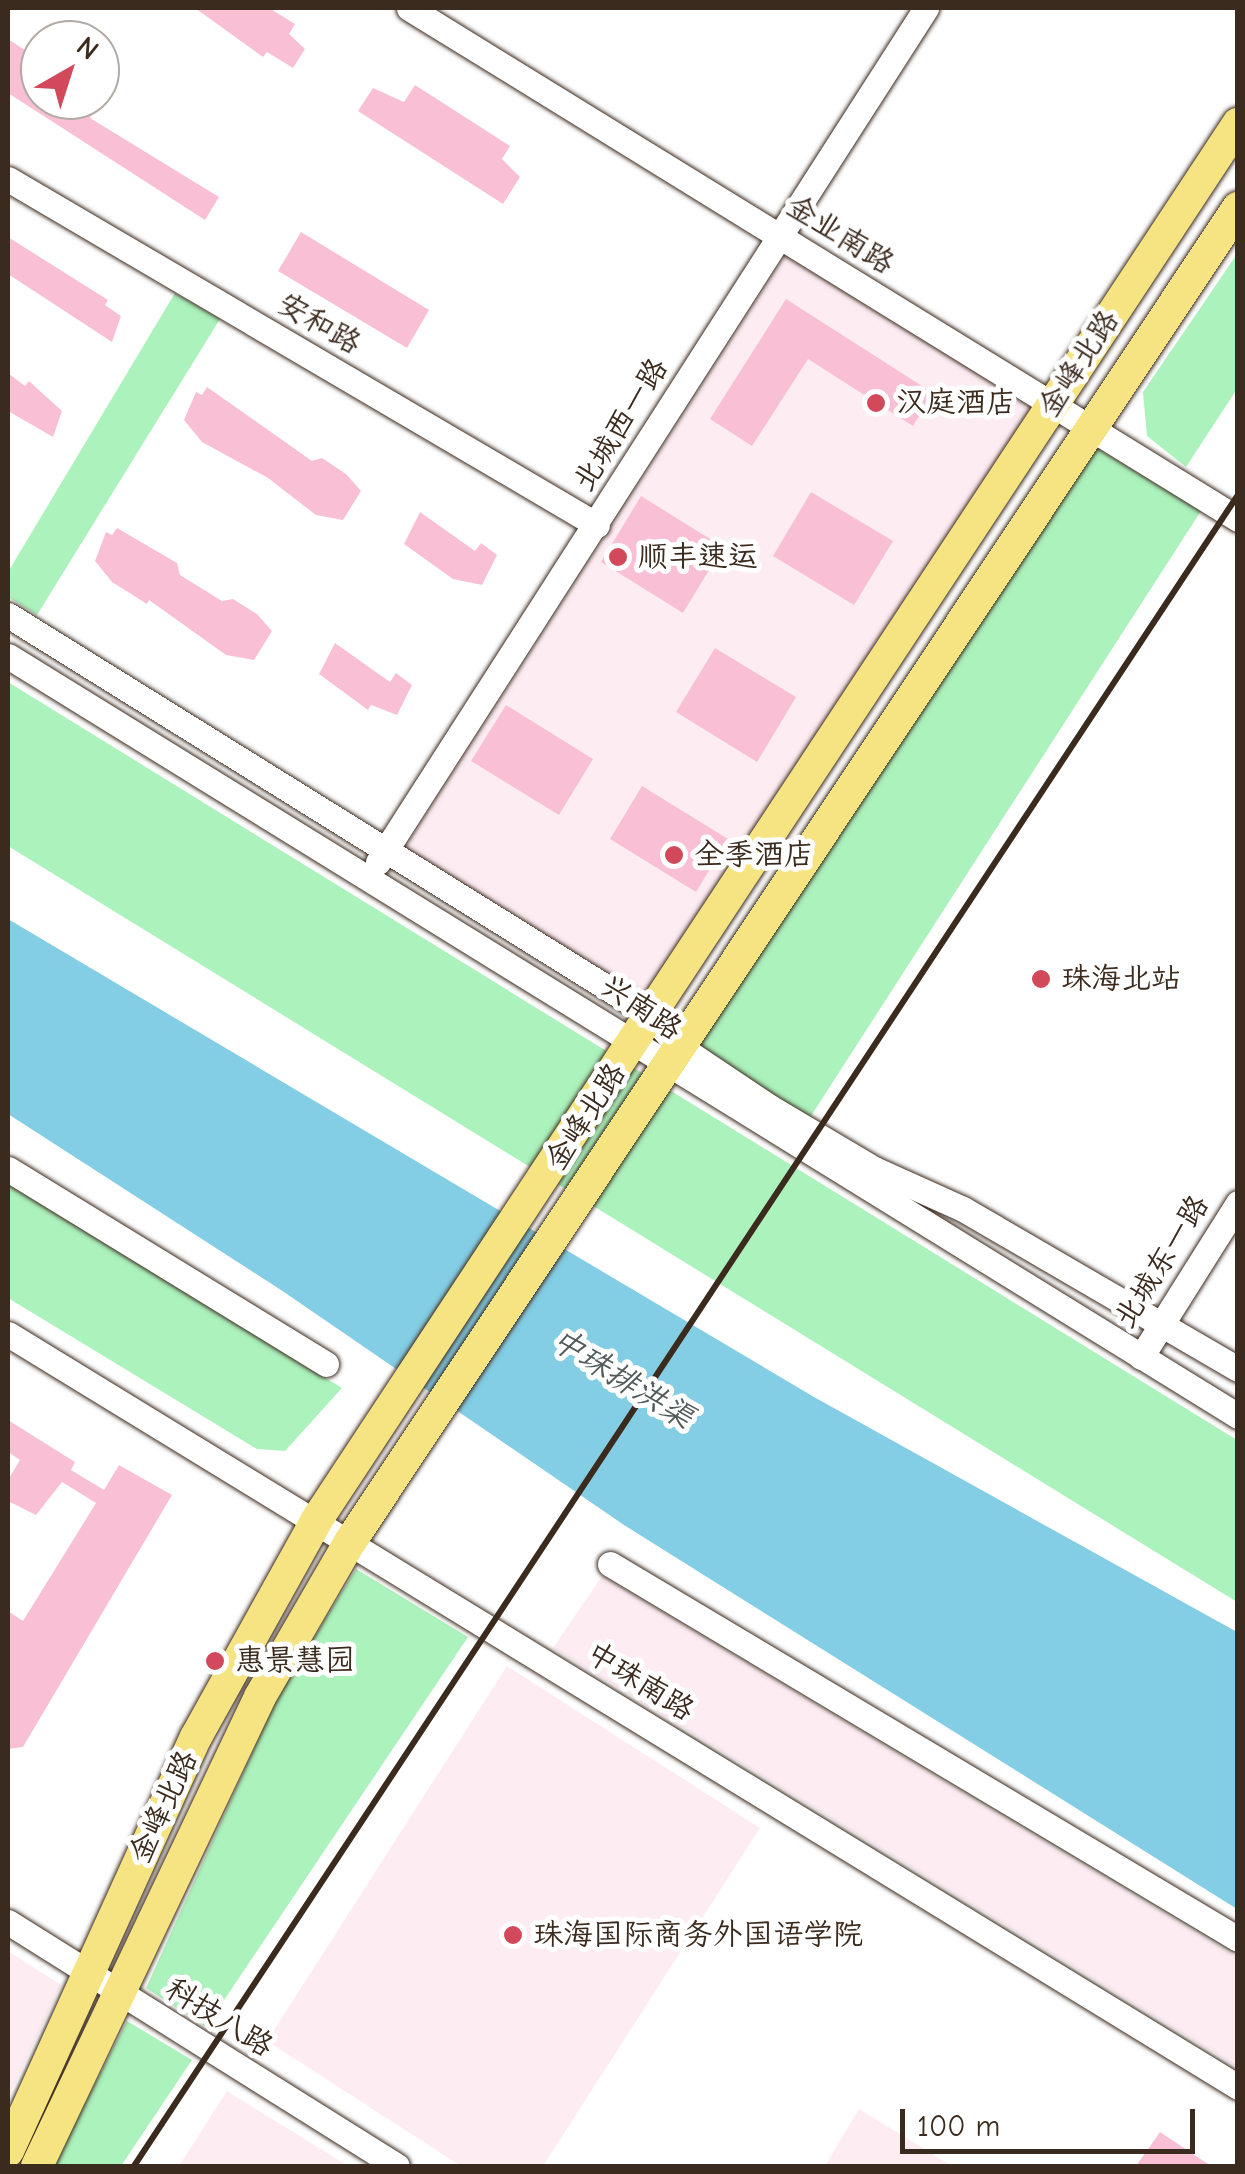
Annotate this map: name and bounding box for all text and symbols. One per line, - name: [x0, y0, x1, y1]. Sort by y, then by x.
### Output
- north arrow: [20, 20, 120, 120]
- text: N: [70, 30, 105, 66]
- street label: 金业南路: [780, 188, 900, 282]
- street label: 安和路: [271, 286, 367, 362]
- street label: 金峰北路: [1031, 304, 1127, 424]
- street label: 北城西一路: [566, 352, 676, 498]
- place label: 汉庭酒店: [896, 385, 1016, 421]
- marker: 汉庭酒店: [865, 392, 887, 414]
- place label: 顺丰速运: [638, 539, 758, 575]
- marker: 顺丰速运: [607, 546, 629, 568]
- place label: 全季酒店: [694, 837, 814, 873]
- marker: 全季酒店: [663, 844, 685, 866]
- place label: 珠海北站: [1061, 961, 1181, 997]
- street label: 兴南路: [594, 968, 688, 1048]
- marker: 珠海北站: [1030, 968, 1052, 990]
- street label: 金峰北路: [538, 1057, 634, 1177]
- street label: 北城东一路: [1107, 1189, 1217, 1335]
- water label: 中珠排洪渠: [544, 1320, 700, 1438]
- street label: 中珠南路: [580, 1635, 700, 1729]
- place label: 惠景慧园: [235, 1643, 355, 1679]
- marker: 惠景慧园: [204, 1650, 226, 1672]
- street label: 金峰北路: [122, 1745, 206, 1869]
- place label: 珠海国际商务外国语学院: [533, 1917, 863, 1953]
- marker: 珠海国际商务外国语学院: [502, 1924, 524, 1946]
- street label: 科技八路: [159, 1971, 279, 2065]
- scale bar: [905, 2089, 1200, 2151]
- text: 100 m: [917, 2109, 1000, 2144]

